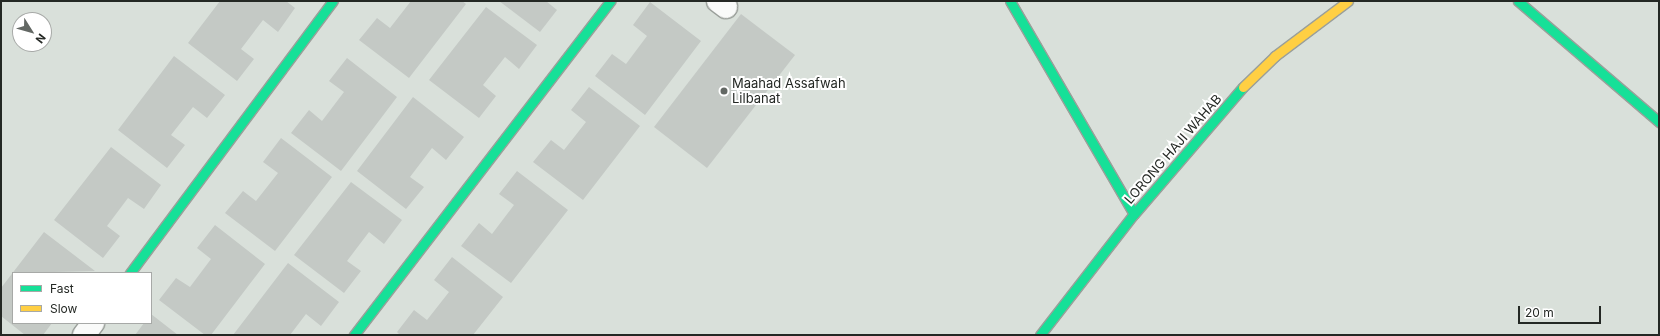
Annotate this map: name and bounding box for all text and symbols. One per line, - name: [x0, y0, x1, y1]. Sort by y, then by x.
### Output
- north arrow: [12, 12, 52, 52]
- text: N: [33, 31, 49, 46]
- place label: Maahad Assafwah Lilbanat: [732, 76, 846, 107]
- marker: Maahad Assafwah Lilbanat: [719, 86, 729, 96]
- street label: LORONG HAJI WAHAB: [1121, 91, 1225, 207]
- legend: [12, 272, 152, 324]
- text: Fast: [50, 281, 74, 296]
- scale bar: [1520, 298, 1603, 324]
- text: Slow: [50, 301, 77, 316]
- text: 20 m: [1525, 305, 1554, 320]

